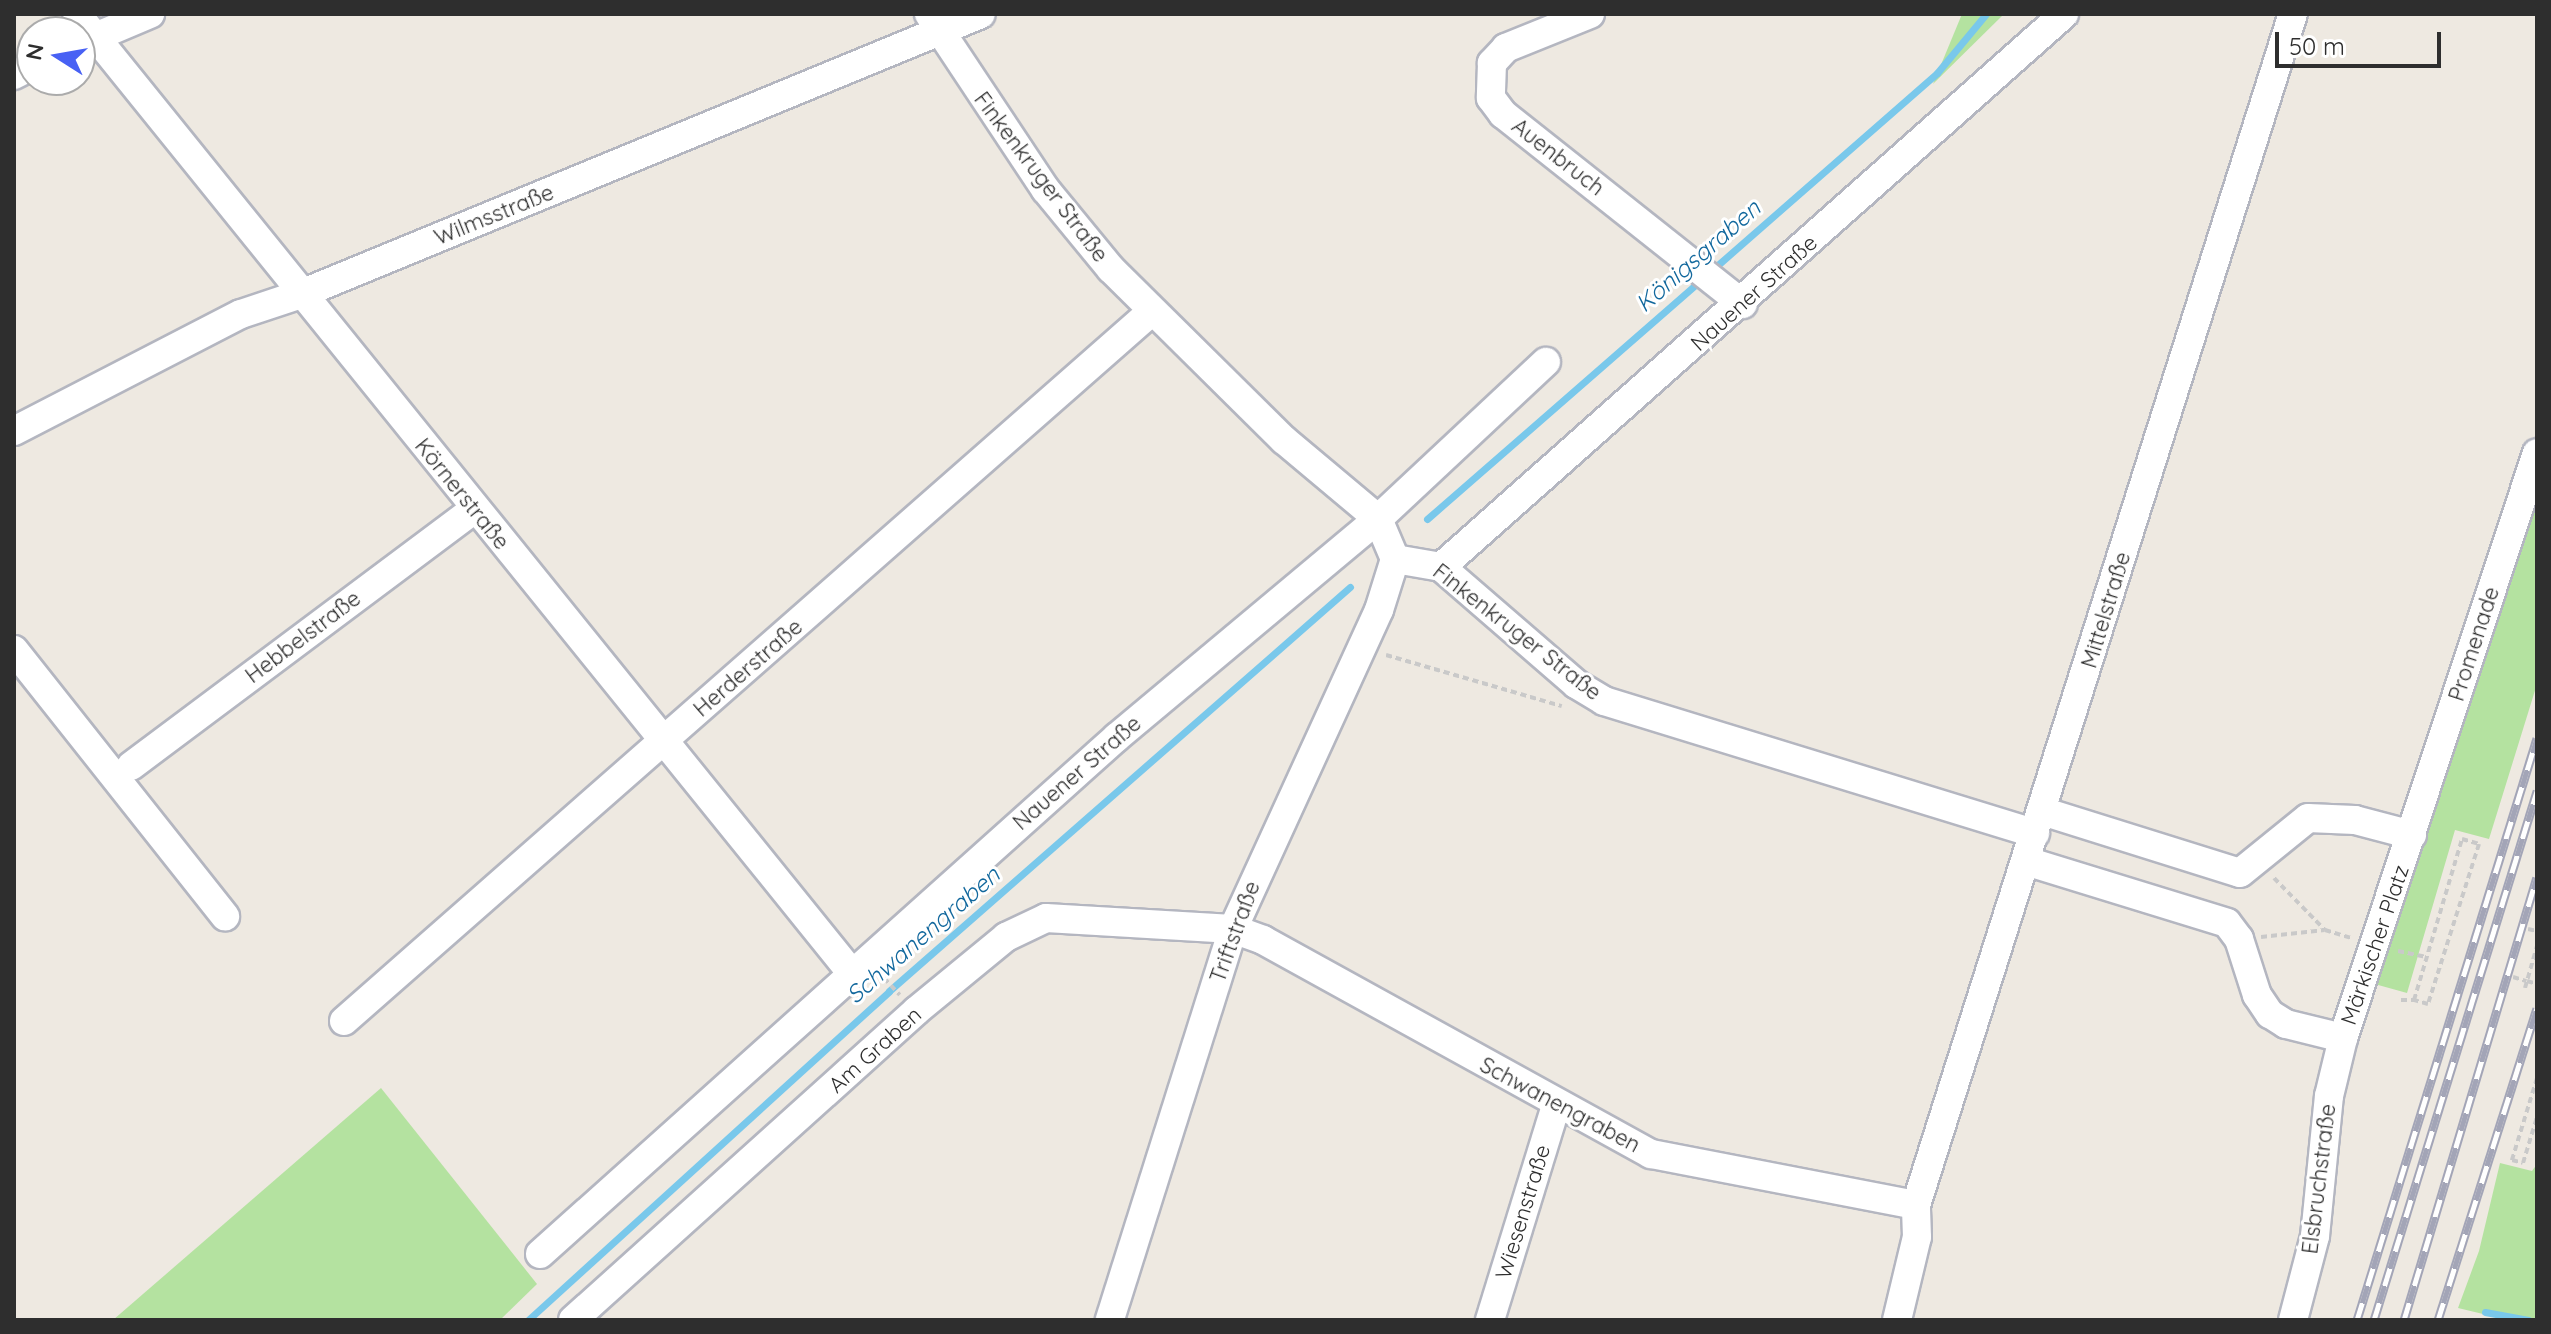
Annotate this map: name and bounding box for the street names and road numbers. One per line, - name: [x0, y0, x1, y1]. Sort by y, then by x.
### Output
- street label: Finkenkruger Straße: [968, 87, 1114, 267]
- street label: Auenbruch: [1507, 113, 1609, 201]
- street label: Wilmsstraße: [430, 179, 558, 251]
- street label: Nauener Straße: [1685, 229, 1823, 357]
- street label: Körnerstraße: [409, 433, 515, 555]
- street label: Mittelstraße: [2076, 549, 2136, 671]
- street label: Finkenkruger Straße: [1428, 558, 1606, 706]
- street label: Promenade: [2443, 583, 2505, 705]
- street label: Hebbelstraße: [240, 585, 366, 689]
- street label: Herderstraße: [688, 614, 808, 722]
- street label: Nauener Straße: [1008, 710, 1146, 836]
- street label: Märkischer Platz: [2335, 862, 2415, 1028]
- street label: Triftstraße: [1204, 878, 1266, 986]
- street label: Am Graben: [823, 1002, 927, 1098]
- street label: Schwanengraben: [1475, 1052, 1645, 1158]
- street label: Elsbruchstraße: [2297, 1102, 2341, 1256]
- street label: Wiesenstraße: [1490, 1142, 1556, 1282]

